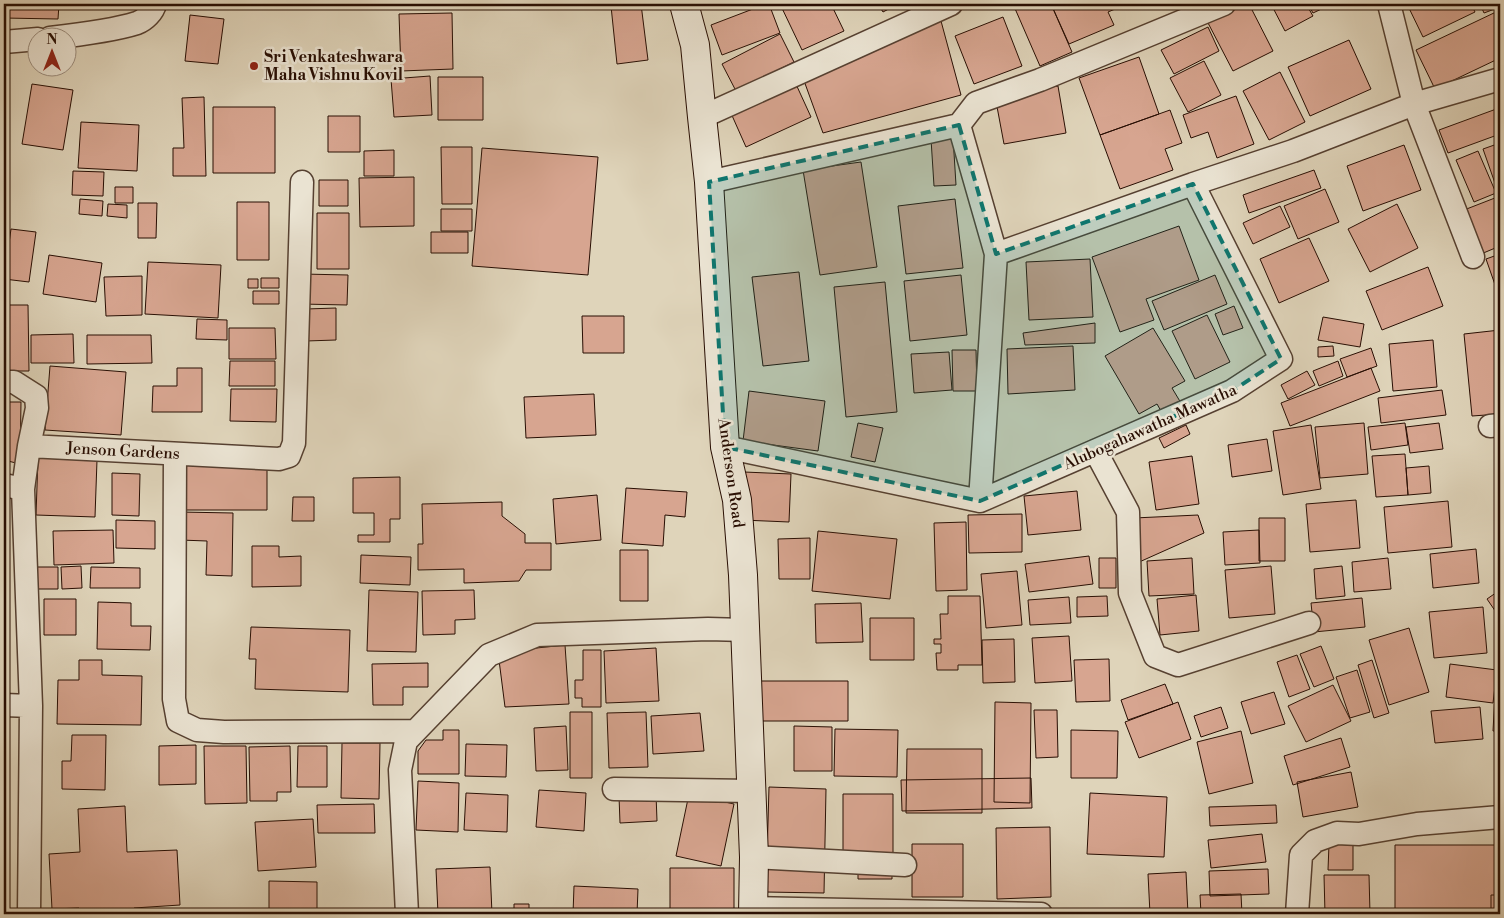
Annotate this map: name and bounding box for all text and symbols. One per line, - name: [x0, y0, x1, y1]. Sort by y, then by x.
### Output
- north arrow: [28, 28, 78, 78]
- text: N: [46, 31, 58, 49]
- place label: Sri Venkateshwara Maha Vishnu Kovil: [264, 47, 404, 85]
- marker: Sri Venkateshwara Maha Vishnu Kovil: [248, 60, 260, 72]
- street label: Alubogahawatha Mawatha: [1059, 379, 1241, 475]
- street label: Anderson Road: [713, 416, 749, 529]
- street label: Jenson Gardens: [65, 438, 180, 464]

